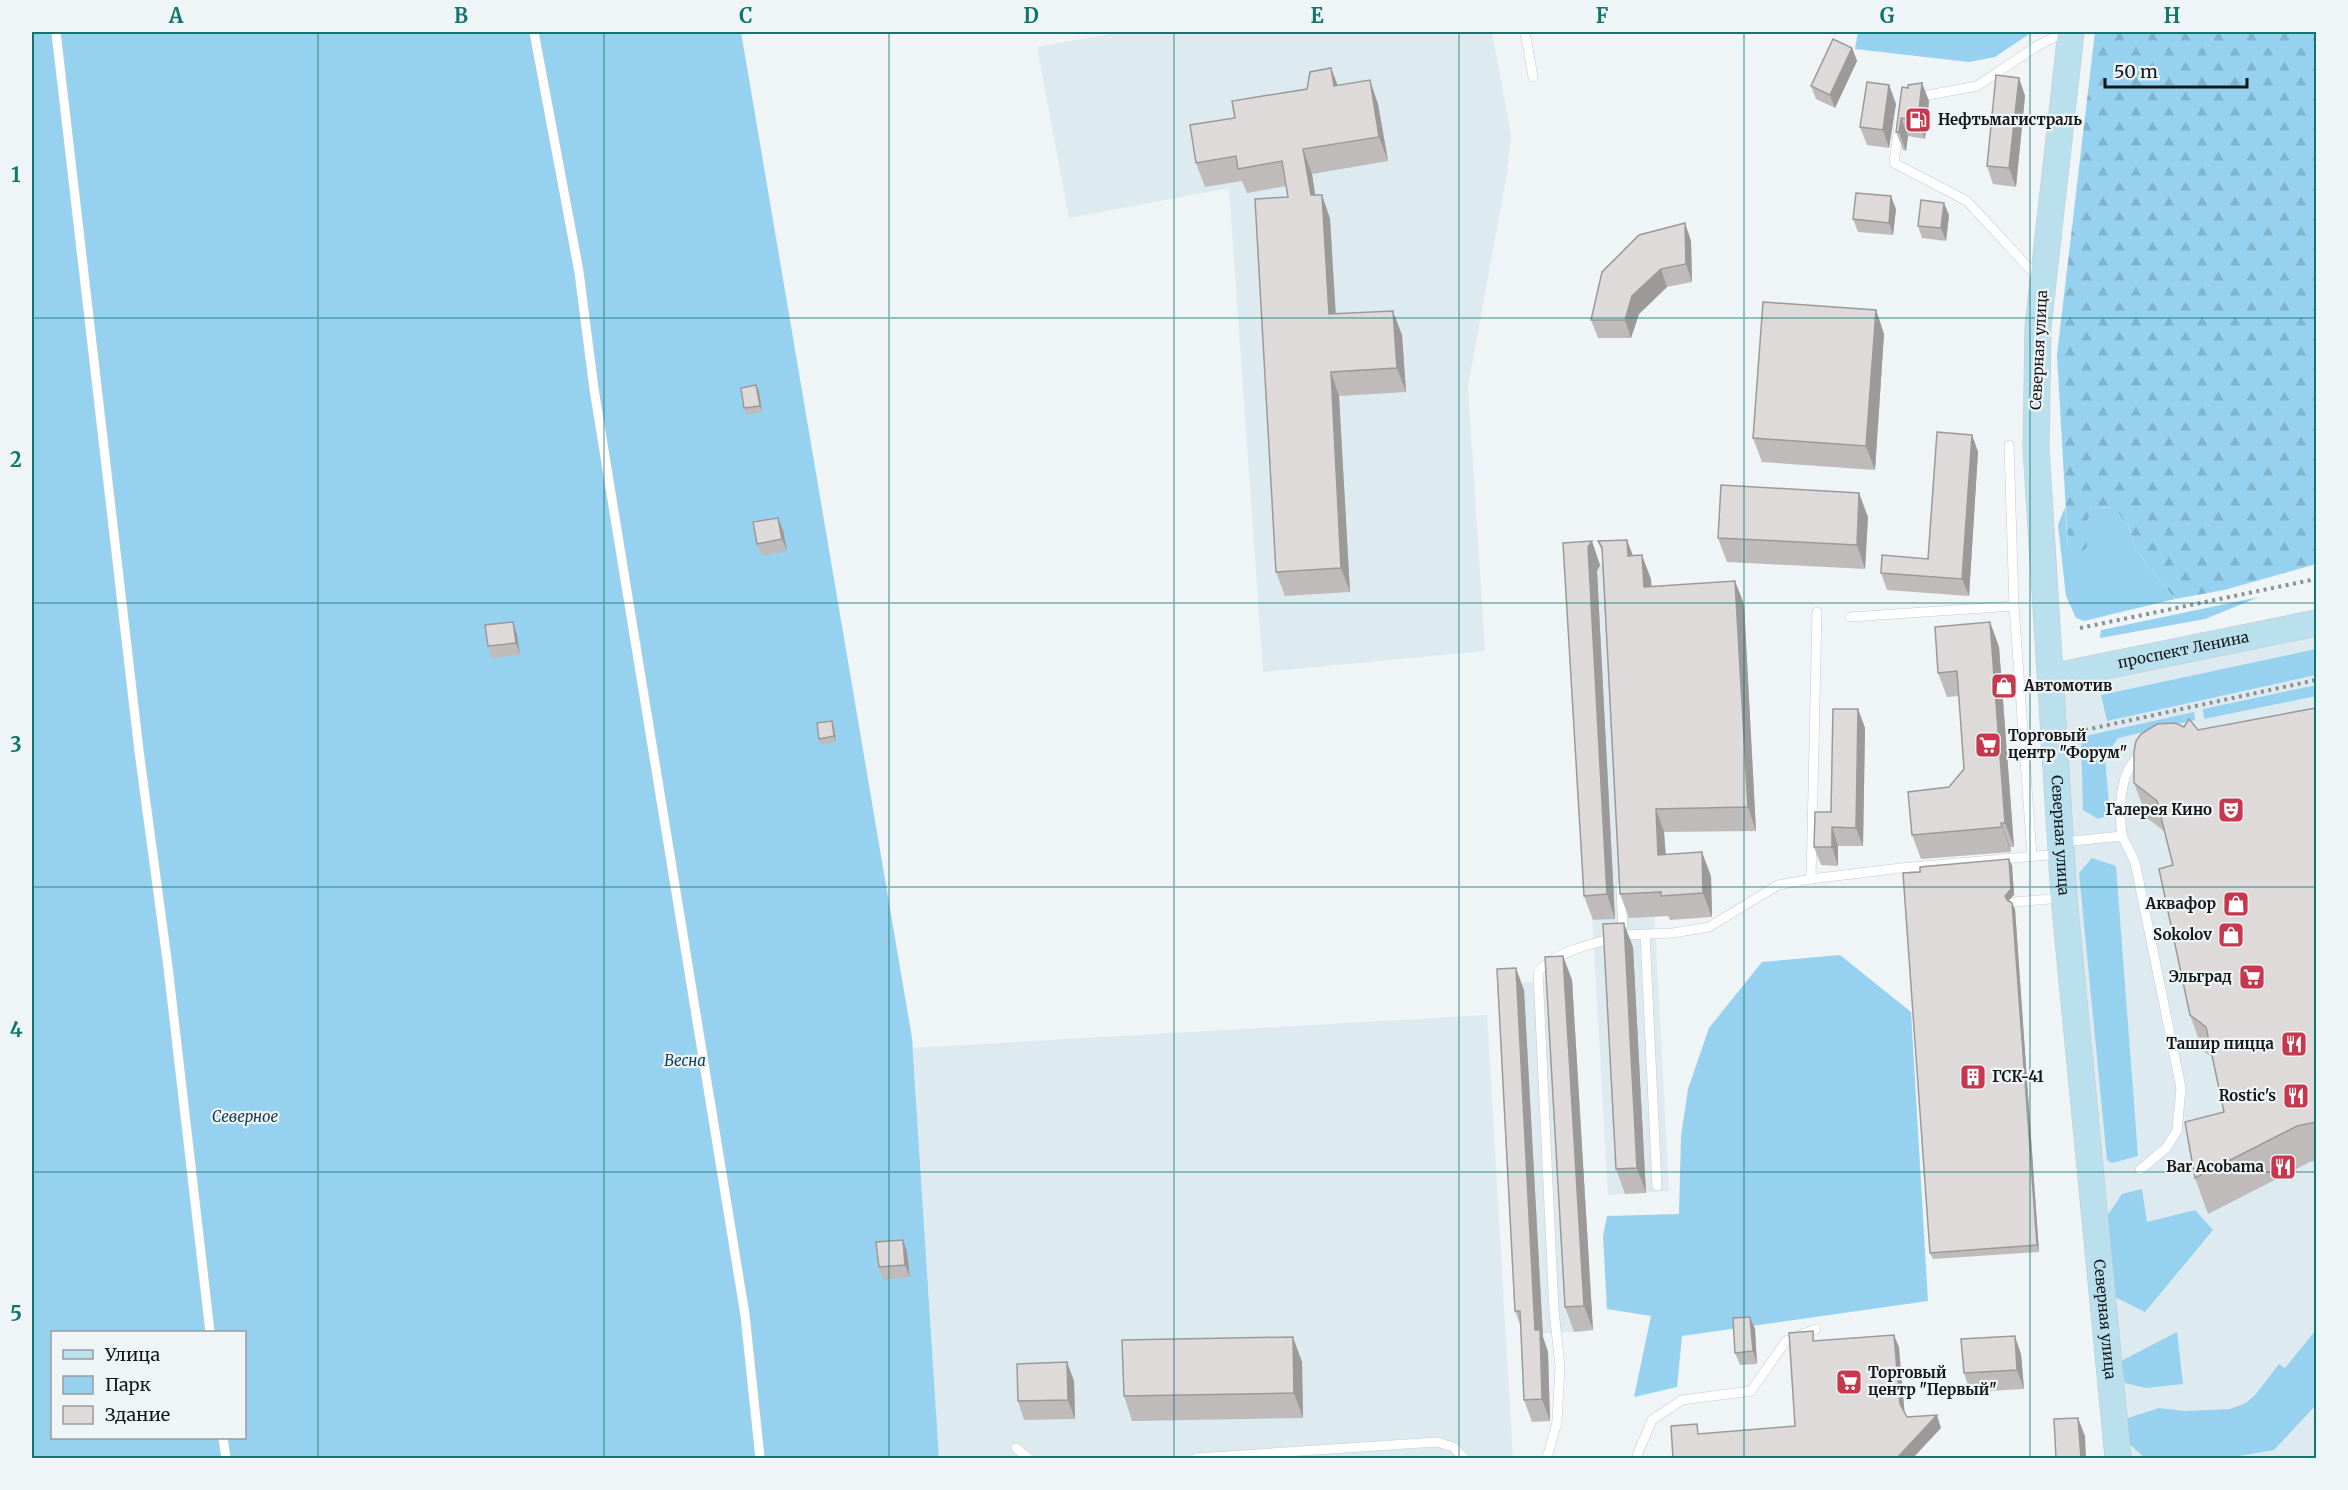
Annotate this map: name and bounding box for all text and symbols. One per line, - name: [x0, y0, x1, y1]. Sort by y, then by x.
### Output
- text: A: [168, 3, 184, 28]
- text: B: [454, 3, 468, 28]
- text: C: [739, 3, 753, 28]
- text: D: [1023, 3, 1039, 28]
- text: E: [1310, 3, 1324, 28]
- text: F: [1596, 3, 1609, 28]
- text: G: [1880, 3, 1895, 28]
- text: H: [2164, 3, 2180, 28]
- scale bar: [2105, 51, 2248, 89]
- text: 50 m: [2114, 60, 2158, 83]
- fuel station icon: Нефтьмагистраль: [1903, 105, 1933, 135]
- place label: Нефтьмагистраль: [1938, 110, 2082, 129]
- text: 1: [11, 162, 21, 187]
- street label: Северная улица: [2026, 289, 2051, 411]
- text: 2: [10, 447, 22, 472]
- street label: проспект Ленина: [2116, 627, 2250, 672]
- shop icon: Автомотив: [1989, 671, 2019, 701]
- place label: Автомотив: [2023, 676, 2112, 695]
- place label: Торговый центр "Форум": [2008, 726, 2127, 762]
- supermarket icon: Торговый центр "Форум": [1973, 730, 2003, 760]
- text: 3: [10, 732, 22, 757]
- street label: Северная улица: [2047, 775, 2074, 896]
- theatre icon: Галерея Кино: [2216, 795, 2246, 825]
- place label: Галерея Кино: [2105, 800, 2212, 819]
- shop icon: Аквафор: [2221, 889, 2251, 919]
- place label: Аквафор: [2145, 894, 2216, 913]
- shop icon: Sokolov: [2216, 920, 2246, 950]
- place label: Sokolov: [2153, 925, 2212, 944]
- supermarket icon: Эльград: [2237, 962, 2267, 992]
- place label: Эльград: [2169, 967, 2232, 986]
- text: 4: [10, 1017, 23, 1042]
- restaurant icon: Ташир пицца: [2279, 1029, 2309, 1059]
- place label: Ташир пицца: [2166, 1034, 2275, 1053]
- park label: Весна: [664, 1051, 706, 1070]
- building icon: ГСК-41: [1958, 1062, 1988, 1092]
- place label: ГСК-41: [1992, 1067, 2044, 1086]
- restaurant icon: Rostic's: [2281, 1081, 2311, 1111]
- place label: Rostic's: [2219, 1086, 2276, 1105]
- park label: Северное: [212, 1107, 278, 1126]
- restaurant icon: Bar Acobama: [2268, 1152, 2298, 1182]
- place label: Bar Acobama: [2166, 1157, 2265, 1176]
- street label: Северная улица: [2090, 1258, 2120, 1380]
- text: 5: [10, 1301, 22, 1326]
- legend: [51, 1331, 246, 1439]
- text: Улица: [104, 1343, 160, 1366]
- place label: Торговый центр "Первый": [1868, 1363, 1997, 1399]
- supermarket icon: Торговый центр "Первый": [1834, 1367, 1864, 1397]
- text: Парк: [105, 1373, 151, 1396]
- text: Здание: [105, 1403, 170, 1426]

